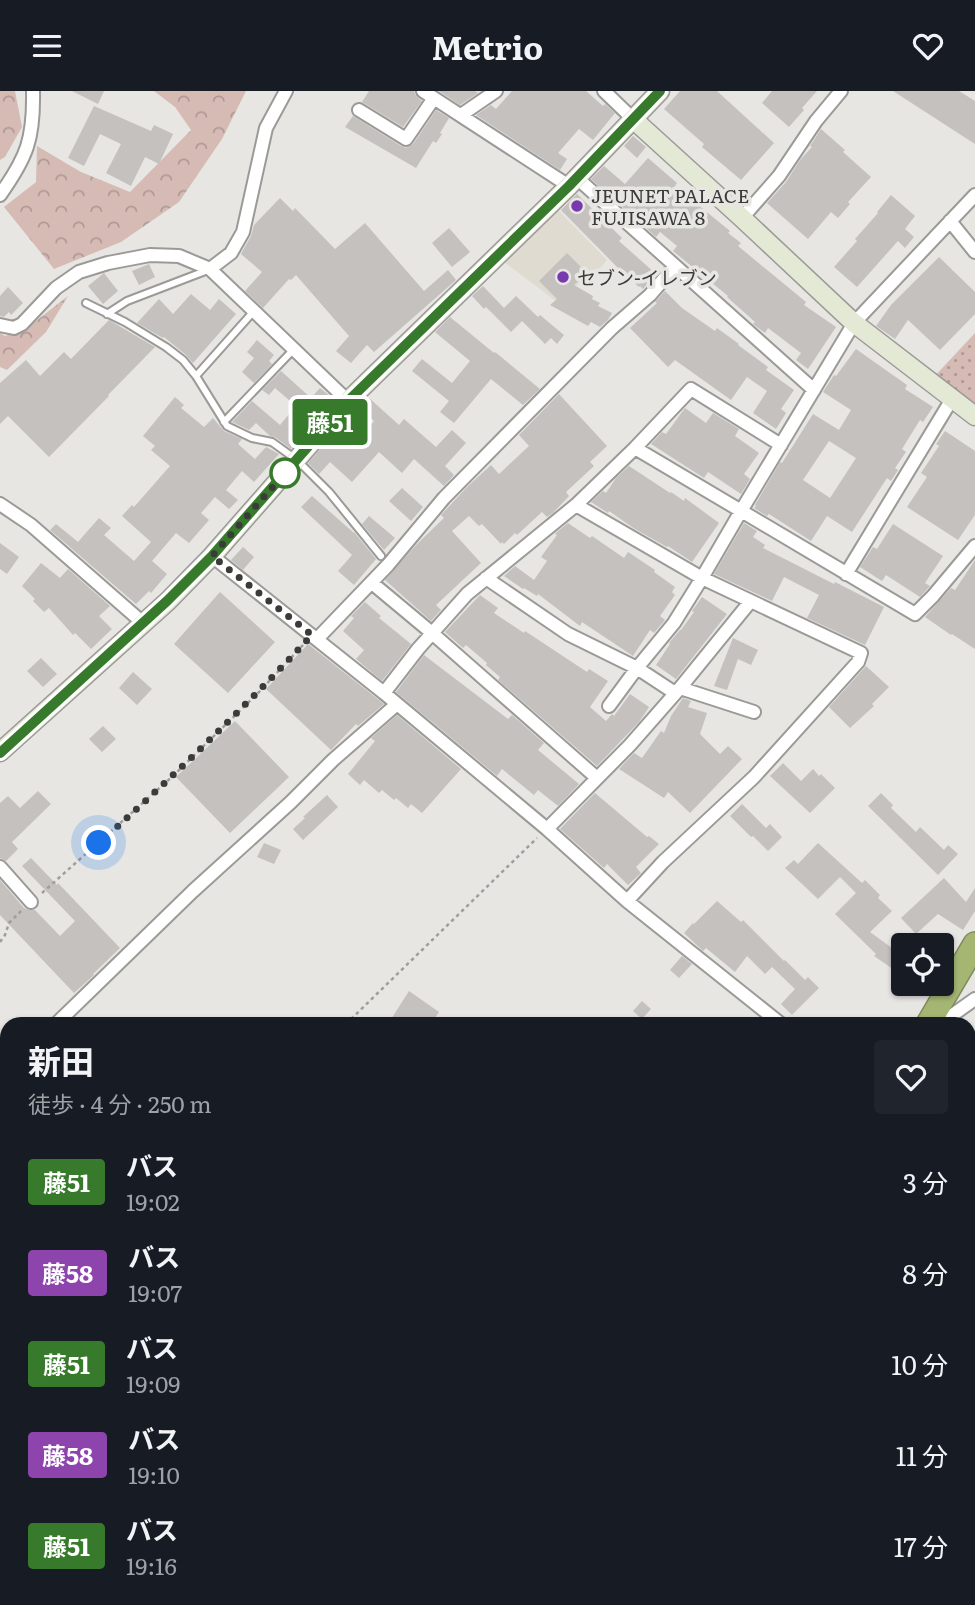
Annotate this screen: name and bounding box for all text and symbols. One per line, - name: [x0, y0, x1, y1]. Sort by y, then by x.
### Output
- text: Metrio: [432, 22, 543, 70]
- icon: menu: [28, 27, 66, 65]
- icon: heart: [909, 27, 947, 65]
- place label: JEUNET PALACE FUJISAWA 8: [591, 181, 749, 231]
- marker: JEUNET PALACE FUJISAWA 8: [569, 198, 585, 214]
- place label: セブン-イレブン: [577, 263, 717, 291]
- marker: セブン-イレブン: [555, 269, 571, 285]
- line badge: 藤51: [290, 399, 370, 445]
- text: 藤51: [307, 404, 354, 439]
- unlabelled marker: [270, 458, 300, 488]
- your location: [81, 825, 116, 860]
- map controls: [891, 933, 954, 996]
- button: locate: [891, 933, 954, 996]
- text: 新田: [28, 1035, 94, 1084]
- button: heart: [874, 1040, 948, 1114]
- text: 徒歩 · 4 分 · 250 m: [28, 1086, 212, 1120]
- text: バス: [126, 1145, 178, 1184]
- text: 3 分: [903, 1162, 948, 1201]
- text: 藤51: [43, 1164, 90, 1199]
- text: 19:02: [126, 1184, 180, 1218]
- text: バス: [128, 1236, 180, 1275]
- text: 8 分: [902, 1253, 948, 1292]
- text: 藤58: [42, 1255, 93, 1290]
- text: 19:07: [128, 1275, 182, 1309]
- text: バス: [126, 1327, 178, 1366]
- text: 10 分: [891, 1344, 948, 1383]
- text: 藤51: [43, 1346, 90, 1381]
- text: 19:09: [126, 1366, 180, 1400]
- text: バス: [128, 1418, 180, 1457]
- text: 11 分: [896, 1435, 948, 1474]
- text: 藤58: [42, 1437, 93, 1472]
- text: 19:10: [128, 1457, 180, 1491]
- text: バス: [126, 1509, 178, 1548]
- text: 17 分: [894, 1526, 948, 1565]
- text: 藤51: [43, 1528, 90, 1563]
- text: 19:16: [126, 1548, 177, 1582]

